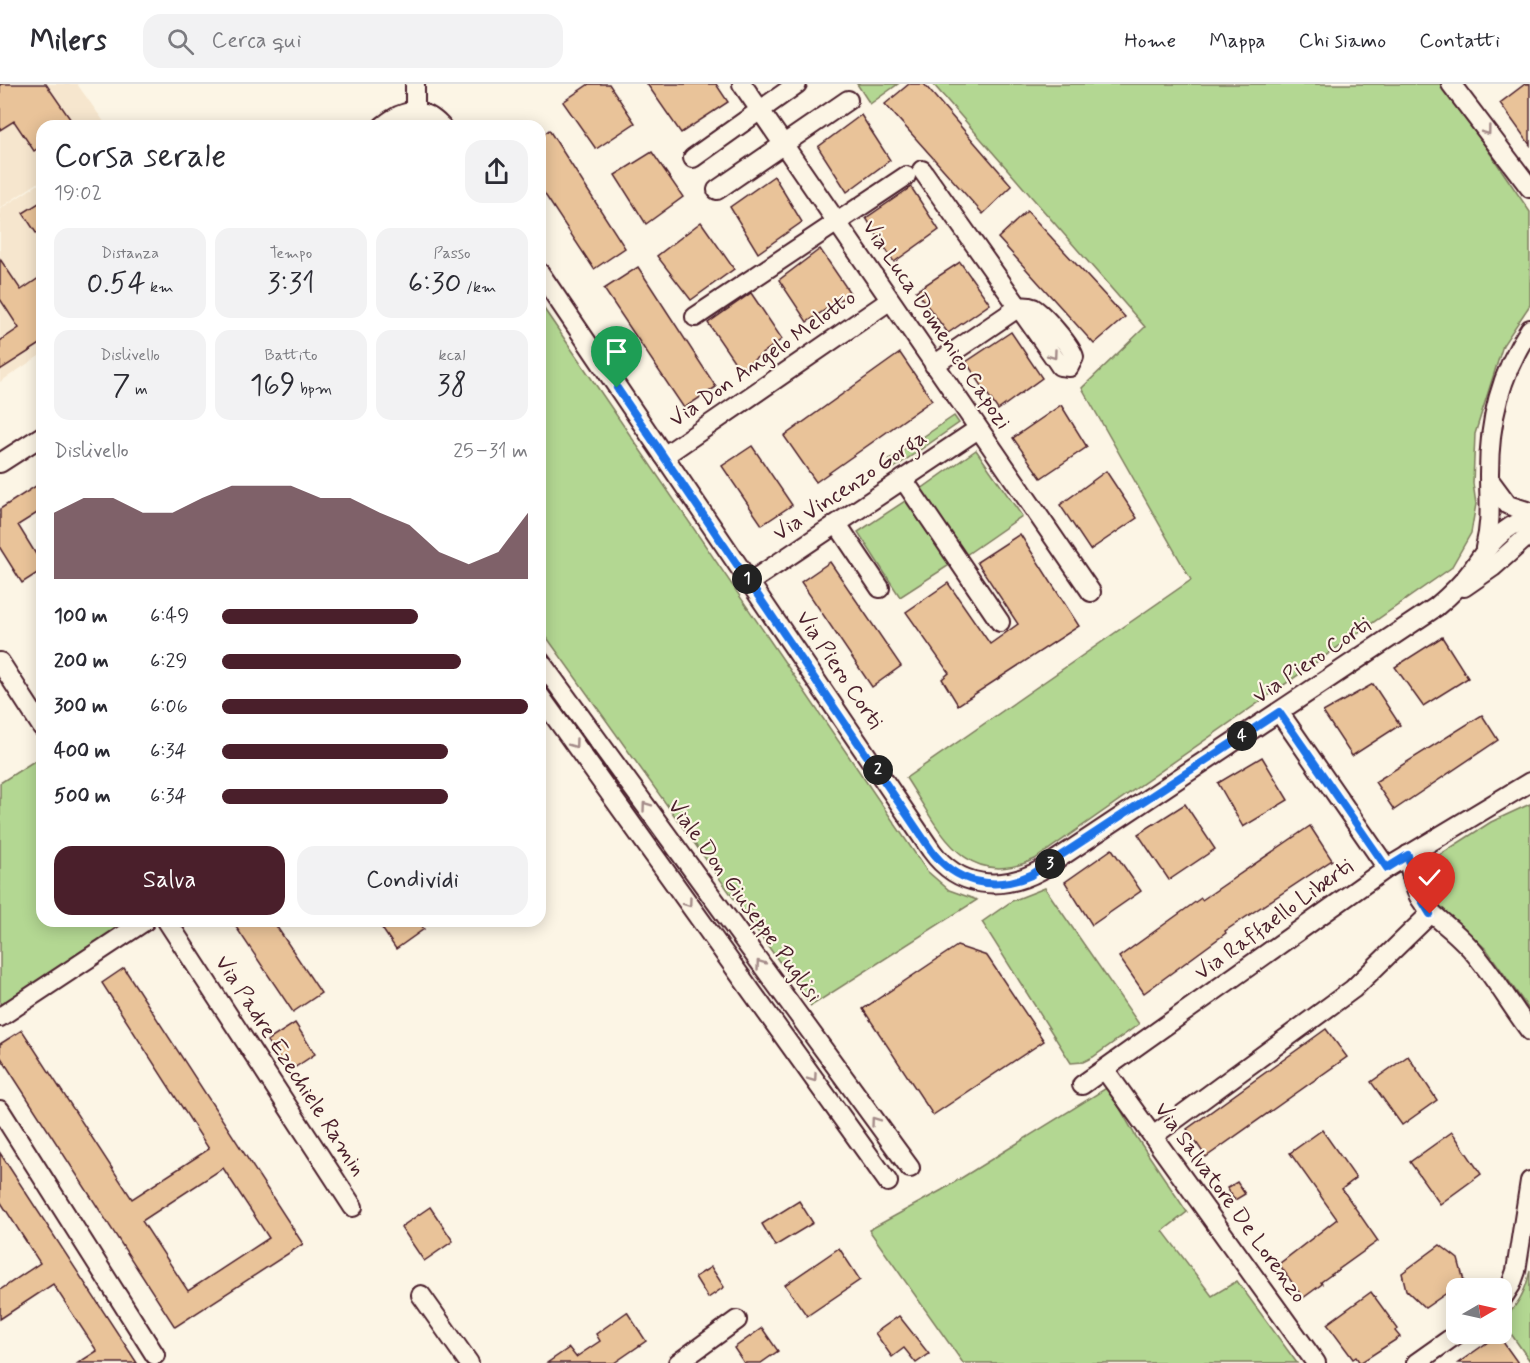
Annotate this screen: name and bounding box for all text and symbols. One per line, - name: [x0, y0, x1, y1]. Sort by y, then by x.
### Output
- search box: [143, 14, 563, 68]
- text: Milers: [30, 23, 107, 60]
- icon: search: [164, 25, 197, 58]
- text: Cerca qui: [212, 27, 302, 55]
- text: Home: [1124, 27, 1176, 55]
- text: Mappa: [1209, 27, 1265, 55]
- text: Chi siamo: [1298, 27, 1386, 55]
- text: Contatti: [1419, 27, 1500, 55]
- one-way arrow: [1479, 124, 1490, 135]
- text: Corsa serale: [54, 135, 226, 179]
- button: share: [465, 140, 528, 203]
- text: 19:02: [54, 180, 102, 207]
- street label: Via Luca Domenico Capozi: [855, 215, 1017, 435]
- text: Distanza: [101, 243, 159, 264]
- text: Tempo: [270, 243, 312, 264]
- text: Passo: [433, 243, 471, 264]
- text: 0.54: [87, 264, 146, 303]
- text: 3:31: [267, 264, 315, 303]
- text: 6:30: [408, 264, 462, 303]
- text: km: [146, 277, 173, 298]
- text: /km: [462, 277, 496, 298]
- street label: Via Don Angelo Melotto: [664, 284, 862, 435]
- pin: [591, 326, 642, 388]
- icon: arrive: [600, 335, 633, 368]
- text: Dislivello: [100, 345, 160, 366]
- text: Battito: [265, 345, 317, 366]
- text: kcal: [439, 345, 465, 366]
- one-way arrow: [1045, 348, 1056, 359]
- text: 7: [112, 366, 131, 405]
- text: 169: [250, 366, 296, 405]
- text: 38: [437, 366, 467, 405]
- text: m: [131, 379, 148, 400]
- text: bpm: [296, 379, 332, 400]
- street label: Via Vincenzo Gorga: [768, 424, 934, 550]
- text: Dislivello: [54, 438, 129, 465]
- text: 25–31 m: [453, 438, 528, 465]
- pin: 1: [732, 564, 762, 594]
- text: 1: [743, 568, 751, 589]
- text: 100 m: [54, 603, 108, 630]
- text: 6:49: [150, 603, 189, 630]
- street label: Via Piero Corti: [789, 605, 889, 735]
- street label: Via Piero Corti: [1247, 611, 1377, 711]
- text: 200 m: [54, 648, 109, 675]
- text: 6:29: [150, 648, 187, 675]
- text: 300 m: [54, 693, 108, 720]
- text: 6:06: [150, 693, 188, 720]
- pin: 4: [1227, 721, 1257, 751]
- text: 4: [1237, 725, 1247, 746]
- one-way arrow: [567, 737, 578, 748]
- text: 400 m: [54, 738, 110, 765]
- text: 6:34: [150, 738, 187, 765]
- pin: 2: [863, 755, 893, 785]
- text: 2: [874, 759, 882, 780]
- text: 500 m: [54, 783, 111, 810]
- text: 6:34: [150, 783, 187, 810]
- street label: Viale Don Giuseppe Puglisi: [660, 794, 827, 1009]
- one-way arrow: [642, 802, 653, 813]
- button: Salva: [54, 846, 285, 915]
- button: Condividi: [297, 846, 528, 915]
- pin: 3: [1035, 849, 1065, 879]
- pin: [1404, 852, 1455, 914]
- text: 3: [1046, 853, 1054, 874]
- street label: Via Raffaello Liberti: [1189, 853, 1359, 987]
- icon: check: [1413, 861, 1446, 894]
- one-way arrow: [680, 896, 691, 907]
- street label: Via Padre Ezechiele Ramin: [208, 950, 372, 1182]
- one-way arrow: [757, 959, 768, 970]
- one-way arrow: [806, 1072, 817, 1083]
- street label: Via Salvatore De Lorenzo: [1148, 1097, 1312, 1309]
- one-way arrow: [871, 1117, 882, 1128]
- north arrow: [1446, 1278, 1512, 1344]
- map controls: [1446, 1278, 1512, 1344]

